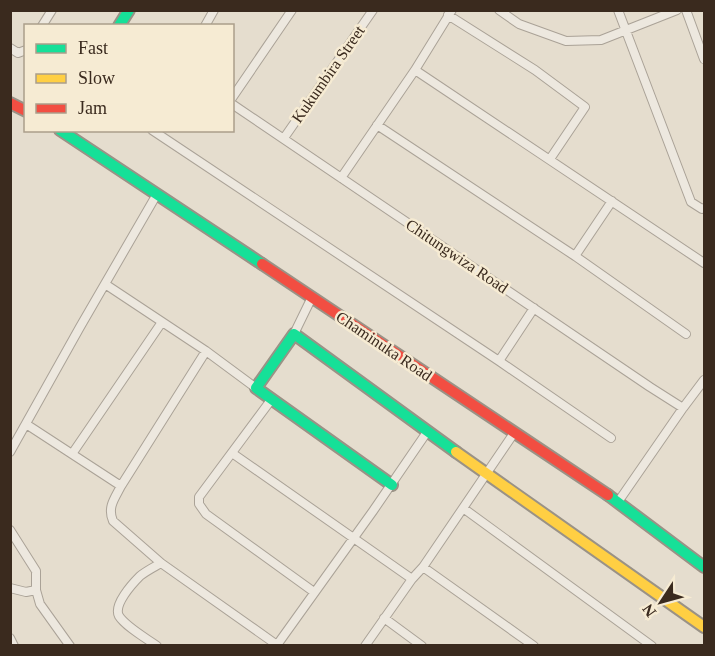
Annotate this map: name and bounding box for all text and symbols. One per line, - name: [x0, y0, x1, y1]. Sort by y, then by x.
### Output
- street label: Kukumbira Street: [288, 22, 368, 126]
- legend: [24, 24, 234, 132]
- text: Fast: [78, 38, 108, 58]
- text: Slow: [78, 68, 115, 88]
- text: Jam: [78, 98, 107, 118]
- street label: Chitungwiza Road: [402, 216, 511, 297]
- street label: Chaminuka Road: [333, 308, 435, 384]
- north arrow: [631, 572, 691, 632]
- text: N: [639, 600, 660, 620]

